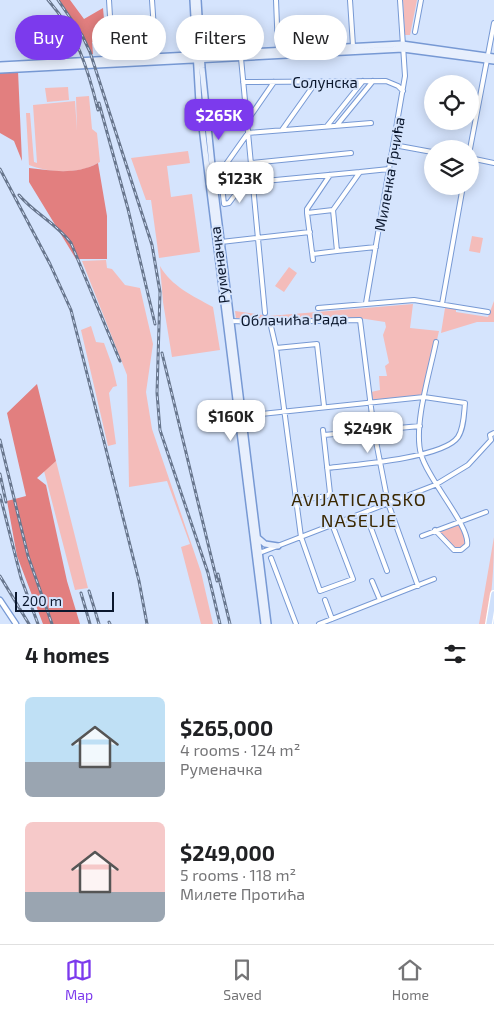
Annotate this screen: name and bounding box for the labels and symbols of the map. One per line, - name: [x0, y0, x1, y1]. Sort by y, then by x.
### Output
- street label: Солунска: [292, 73, 358, 92]
- pin: $265K: [184, 98, 254, 141]
- street label: Миленка Грчића: [370, 115, 408, 233]
- pin: $123K: [205, 162, 275, 204]
- street label: Руменачка: [205, 225, 234, 305]
- street label: Облачића Рада: [240, 309, 348, 329]
- pin: $160K: [196, 400, 266, 442]
- pin: $249K: [333, 412, 403, 454]
- district label: AVIJATICARSKO NASELJE: [291, 488, 427, 531]
- scale bar: [15, 589, 114, 612]

